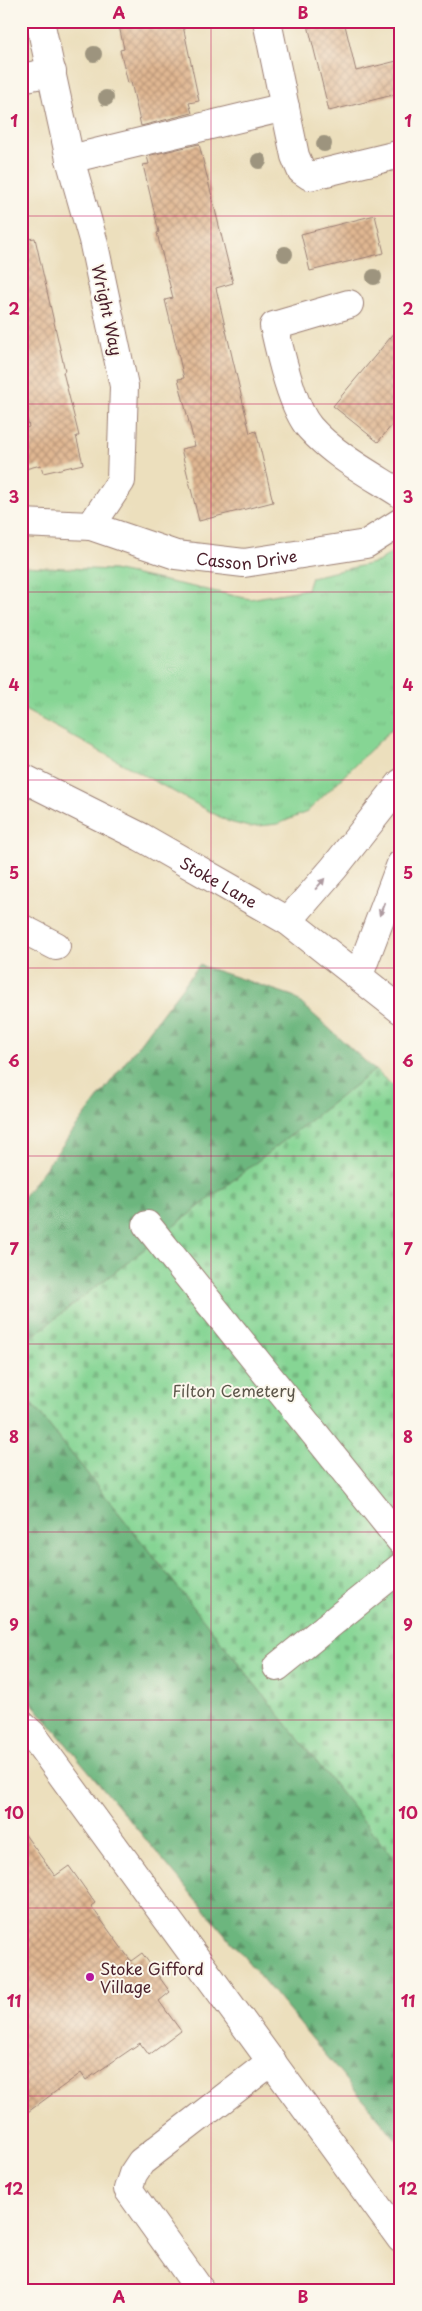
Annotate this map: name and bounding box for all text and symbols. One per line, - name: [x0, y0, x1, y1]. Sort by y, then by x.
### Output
- text: A: [113, 0, 126, 24]
- text: B: [298, 0, 309, 24]
- text: 1: [10, 108, 18, 132]
- text: 1: [404, 108, 412, 132]
- street label: Wright Way: [87, 262, 129, 358]
- text: 2: [8, 296, 20, 320]
- text: 2: [402, 296, 414, 320]
- text: 3: [9, 484, 19, 508]
- text: 3: [403, 484, 413, 508]
- street label: Casson Drive: [195, 543, 299, 575]
- text: 4: [9, 672, 20, 696]
- text: 4: [403, 672, 414, 696]
- street label: Stoke Lane: [176, 850, 262, 913]
- text: 5: [9, 860, 19, 884]
- text: 5: [403, 860, 413, 884]
- one-way arrow: [314, 878, 326, 890]
- one-way arrow: [378, 902, 385, 917]
- text: 6: [8, 1048, 20, 1072]
- text: 6: [402, 1048, 414, 1072]
- text: 7: [9, 1236, 19, 1260]
- text: 7: [403, 1236, 413, 1260]
- park label: Filton Cemetery: [172, 1378, 296, 1402]
- text: 8: [9, 1424, 19, 1448]
- text: 8: [403, 1424, 413, 1448]
- text: 9: [9, 1612, 19, 1636]
- text: 9: [403, 1612, 413, 1636]
- text: 10: [4, 1800, 24, 1824]
- text: 10: [398, 1800, 418, 1824]
- place label: Stoke Gifford Village: [100, 1956, 204, 1998]
- marker: Stoke Gifford Village: [84, 1971, 96, 1983]
- text: 11: [7, 1988, 21, 2012]
- text: 11: [401, 1988, 415, 2012]
- text: 12: [5, 2176, 23, 2200]
- text: 12: [399, 2176, 417, 2200]
- text: A: [113, 2284, 126, 2308]
- text: B: [298, 2284, 309, 2308]

